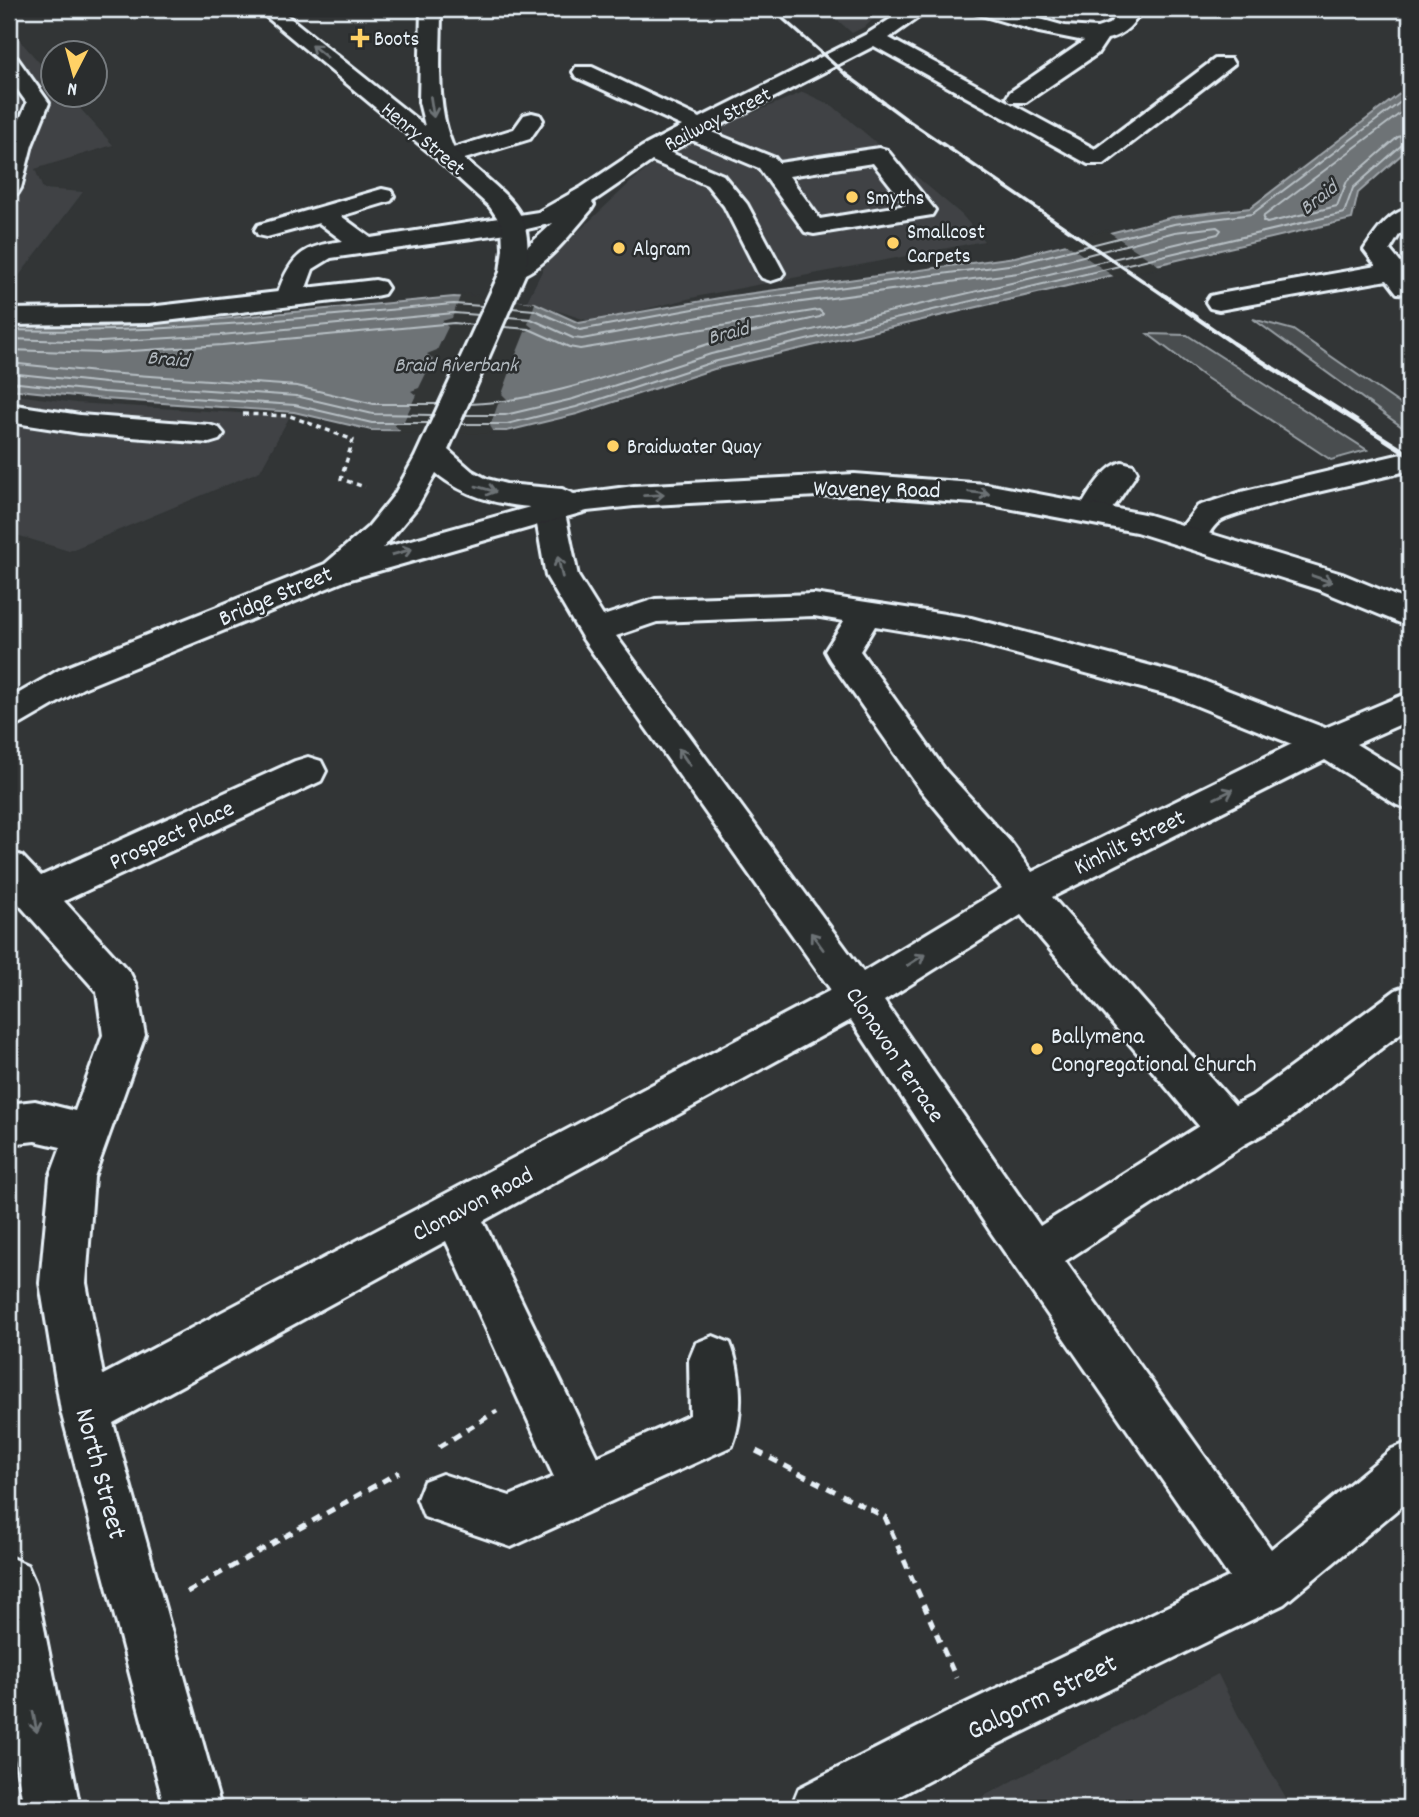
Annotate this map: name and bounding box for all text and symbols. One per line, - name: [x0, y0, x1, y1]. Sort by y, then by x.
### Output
- place label: Boots: [374, 26, 419, 56]
- marker: Boots: [352, 30, 368, 46]
- north arrow: [38, 38, 108, 108]
- one-way arrow: [310, 43, 328, 59]
- text: N: [67, 74, 79, 101]
- street label: Railway Street: [660, 81, 777, 161]
- one-way arrow: [426, 95, 439, 118]
- street label: Henry Street: [373, 96, 471, 185]
- water label: Braid: [1294, 173, 1348, 224]
- place label: Smyths: [866, 185, 924, 215]
- marker: Smyths: [844, 189, 860, 205]
- place label: Smallcost Carpets: [907, 219, 985, 273]
- marker: Smallcost Carpets: [885, 235, 901, 251]
- place label: Algram: [633, 236, 691, 266]
- marker: Algram: [611, 240, 627, 256]
- water label: Braid: [705, 314, 756, 355]
- water label: Braid: [146, 344, 193, 378]
- water label: Braid Riverbank: [394, 352, 520, 382]
- place label: Braidwater Quay: [627, 434, 761, 464]
- marker: Braidwater Quay: [605, 438, 621, 454]
- street label: Waveney Road: [813, 473, 941, 509]
- one-way arrow: [475, 484, 497, 497]
- one-way arrow: [967, 487, 990, 500]
- one-way arrow: [642, 488, 665, 501]
- one-way arrow: [391, 545, 413, 558]
- one-way arrow: [553, 556, 567, 579]
- street label: Bridge Street: [214, 558, 339, 637]
- one-way arrow: [1310, 574, 1332, 586]
- one-way arrow: [677, 748, 691, 767]
- one-way arrow: [1213, 787, 1234, 801]
- street label: Prospect Place: [104, 793, 240, 881]
- street label: Kinhilt Street: [1069, 802, 1192, 885]
- one-way arrow: [810, 932, 825, 951]
- one-way arrow: [905, 953, 925, 967]
- street label: Clonavon Terrace: [835, 981, 952, 1130]
- place label: Ballymena Congregational Church: [1051, 1021, 1257, 1083]
- marker: Ballymena Congregational Church: [1029, 1041, 1045, 1057]
- street label: Clonavon Road: [407, 1159, 540, 1252]
- street label: North Street: [61, 1404, 135, 1544]
- street label: Galgorm Street: [961, 1646, 1125, 1753]
- one-way arrow: [29, 1710, 43, 1733]

